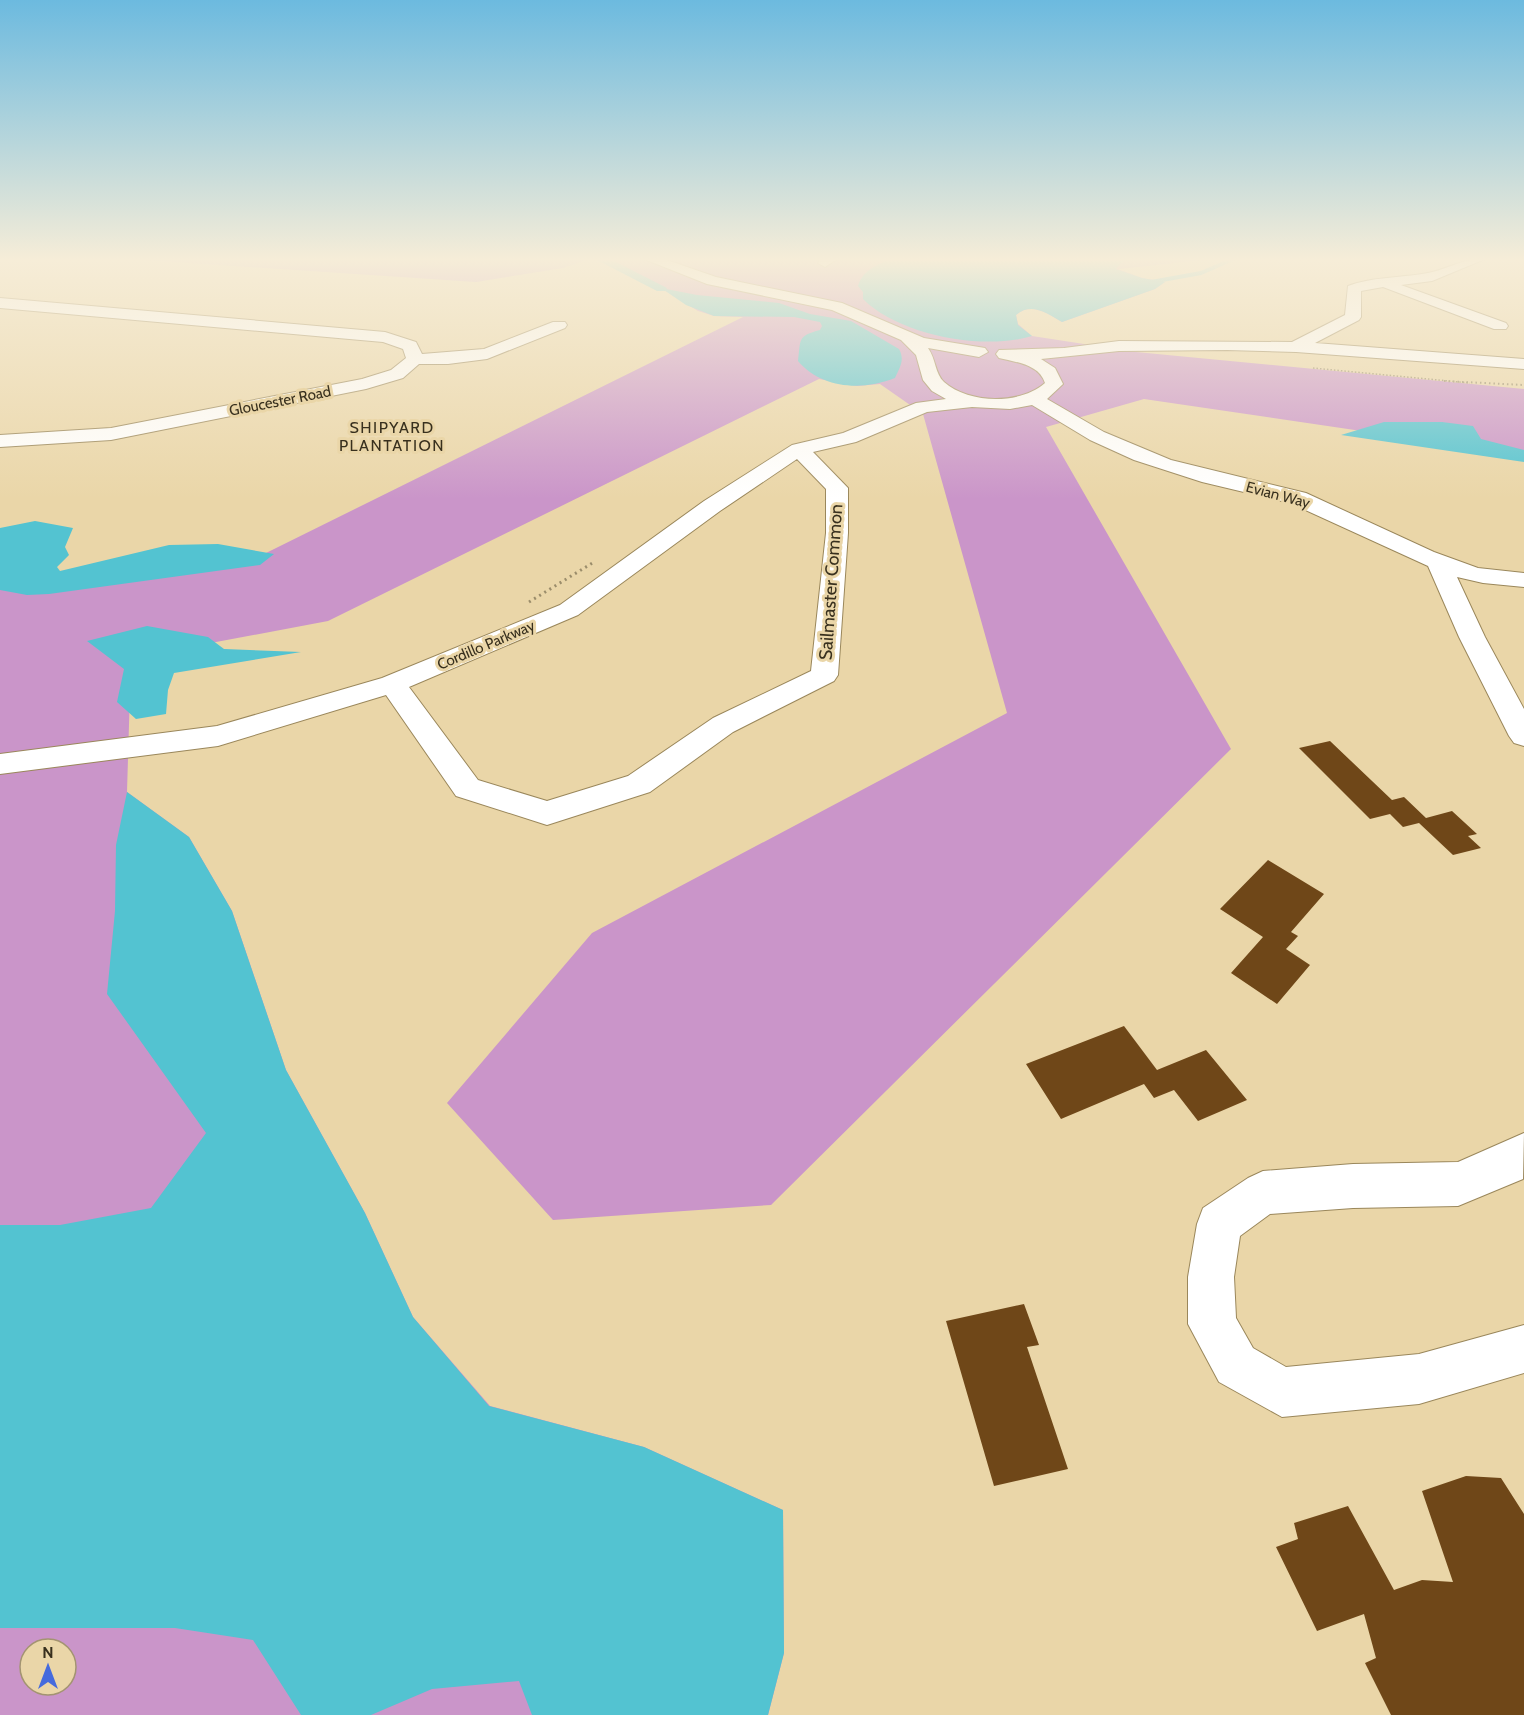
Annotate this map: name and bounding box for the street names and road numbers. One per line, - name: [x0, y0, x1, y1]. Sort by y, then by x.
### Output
- street label: Gloucester Road: [227, 382, 333, 420]
- street label: Evian Way: [1244, 478, 1312, 512]
- street label: Sailmaster Common: [815, 503, 847, 661]
- street label: Cordillo Parkway: [434, 616, 538, 674]

